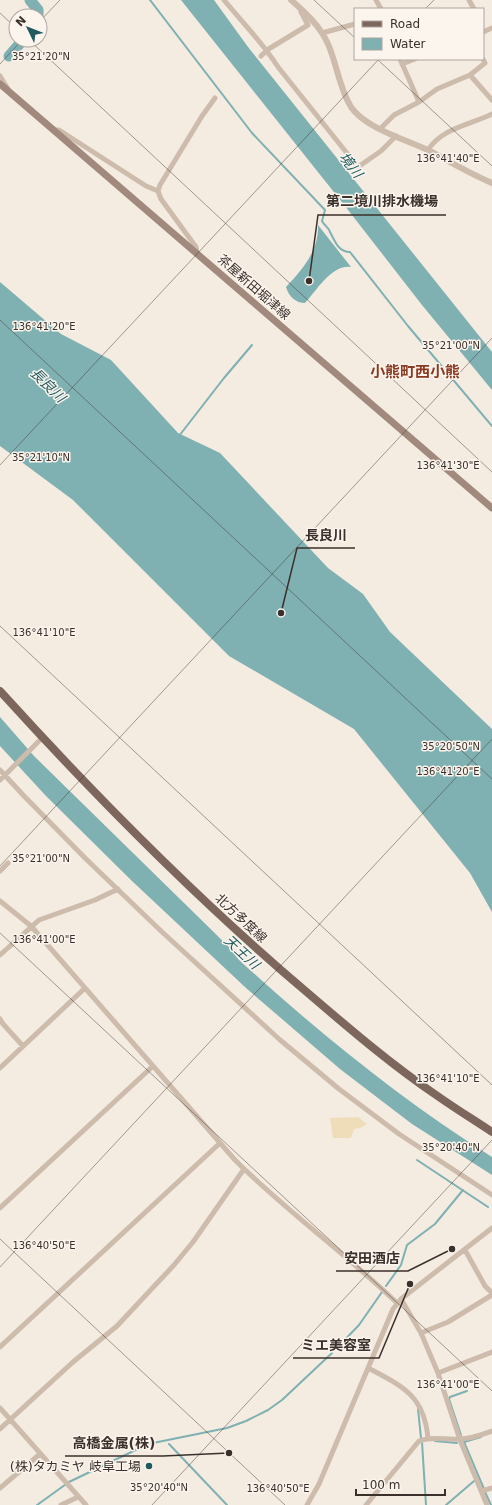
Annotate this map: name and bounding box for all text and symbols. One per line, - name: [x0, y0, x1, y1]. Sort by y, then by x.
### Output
- north arrow: [8, 8, 48, 48]
- legend: [354, 8, 484, 60]
- text: N: [13, 14, 29, 29]
- text: Road: [390, 17, 420, 31]
- text: Water: [390, 37, 426, 51]
- text: 35°21'20"N: [12, 51, 70, 62]
- water label: 境川: [336, 149, 367, 183]
- text: 136°41'40"E: [416, 153, 480, 164]
- callout: 第二境川排水機場: [318, 189, 446, 215]
- text: 第二境川排水機場: [326, 193, 438, 209]
- street label: 茶屋新田堀津線: [215, 251, 293, 323]
- text: 136°41'20"E: [12, 321, 76, 332]
- text: 35°21'00"N: [422, 340, 480, 351]
- district label: 小熊町西小熊: [370, 363, 460, 381]
- water label: 長良川: [27, 365, 70, 407]
- text: 35°21'10"N: [12, 452, 70, 463]
- text: 136°41'30"E: [416, 460, 480, 471]
- callout: 長良川: [297, 522, 355, 548]
- text: 長良川: [305, 527, 347, 543]
- text: 136°41'10"E: [12, 627, 76, 638]
- text: 35°20'50"N: [422, 741, 480, 752]
- text: 136°41'20"E: [416, 766, 480, 777]
- text: 35°21'00"N: [12, 853, 70, 864]
- street label: 北方多度線: [212, 890, 270, 946]
- water label: 天王川: [221, 932, 264, 974]
- text: 136°41'00"E: [12, 934, 76, 945]
- text: 136°41'10"E: [416, 1073, 480, 1084]
- text: 35°20'40"N: [422, 1142, 480, 1153]
- text: 136°40'50"E: [12, 1240, 76, 1251]
- callout: 安田酒店: [336, 1245, 408, 1271]
- text: 安田酒店: [344, 1250, 400, 1266]
- callout: ミエ美容室: [293, 1332, 379, 1358]
- text: ミエ美容室: [301, 1337, 371, 1353]
- text: 136°41'00"E: [416, 1379, 480, 1390]
- callout: 高橋金属(株): [65, 1430, 163, 1456]
- text: 高橋金属(株): [73, 1435, 155, 1451]
- place label: (株)タカミヤ 岐阜工場: [10, 1459, 141, 1474]
- marker: (株)タカミヤ 岐阜工場: [144, 1461, 154, 1471]
- scale bar: [356, 1471, 445, 1497]
- text: 100 m: [362, 1478, 400, 1492]
- text: 35°20'40"N: [130, 1482, 188, 1493]
- text: 136°40'50"E: [246, 1483, 310, 1494]

